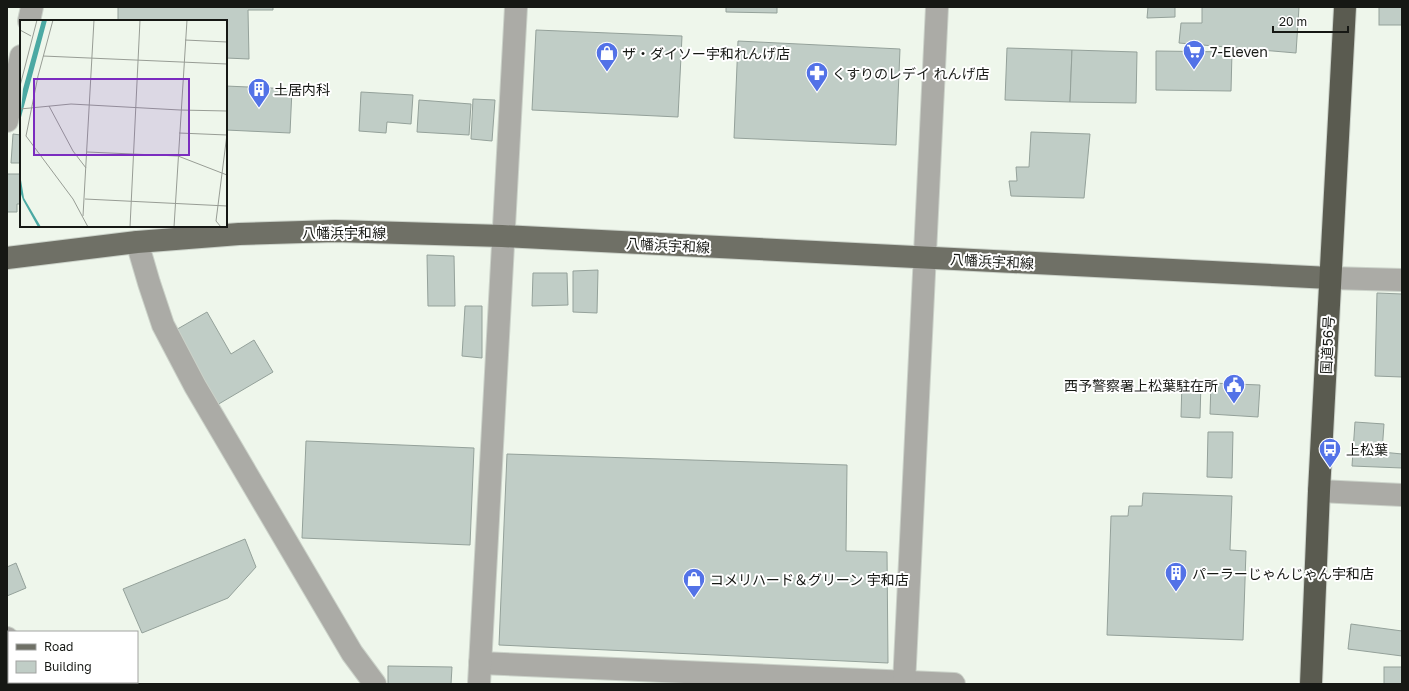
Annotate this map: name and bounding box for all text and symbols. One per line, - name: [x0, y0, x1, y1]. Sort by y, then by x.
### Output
- scale bar: [1273, 8, 1348, 34]
- text: 20 m: [1279, 14, 1307, 29]
- inset map: [20, 20, 227, 227]
- supermarket icon: 7-Eleven: [1181, 38, 1207, 71]
- shop icon: ザ・ダイソー宇和れんげ店: [594, 40, 620, 73]
- place label: 7-Eleven: [1210, 43, 1268, 60]
- place label: ザ・ダイソー宇和れんげ店: [622, 45, 790, 62]
- pharmacy icon: くすりのレデイ れんげ店: [804, 60, 830, 93]
- place label: くすりのレデイ れんげ店: [832, 65, 990, 82]
- building icon: 土居内科: [246, 76, 272, 109]
- place label: 土居内科: [274, 81, 330, 98]
- street label: 八幡浜宇和線: [302, 224, 386, 241]
- street label: 八幡浜宇和線: [626, 234, 710, 256]
- street label: 八幡浜宇和線: [950, 250, 1034, 272]
- street label: 国道56号: [1317, 315, 1337, 375]
- public building icon: 西予警察署上松葉駐在所: [1221, 372, 1247, 405]
- place label: 西予警察署上松葉駐在所: [1064, 377, 1218, 394]
- bus stop icon: 上松葉: [1317, 436, 1343, 469]
- place label: 上松葉: [1346, 441, 1388, 458]
- building icon: パーラーじゃんじゃん宇和店: [1163, 560, 1189, 593]
- place label: パーラーじゃんじゃん宇和店: [1192, 565, 1374, 582]
- shop icon: コメリハード＆グリーン 宇和店: [681, 566, 707, 599]
- place label: コメリハード＆グリーン 宇和店: [710, 571, 909, 588]
- legend: [8, 631, 138, 683]
- text: Road: [44, 639, 73, 654]
- text: Building: [44, 659, 92, 674]

